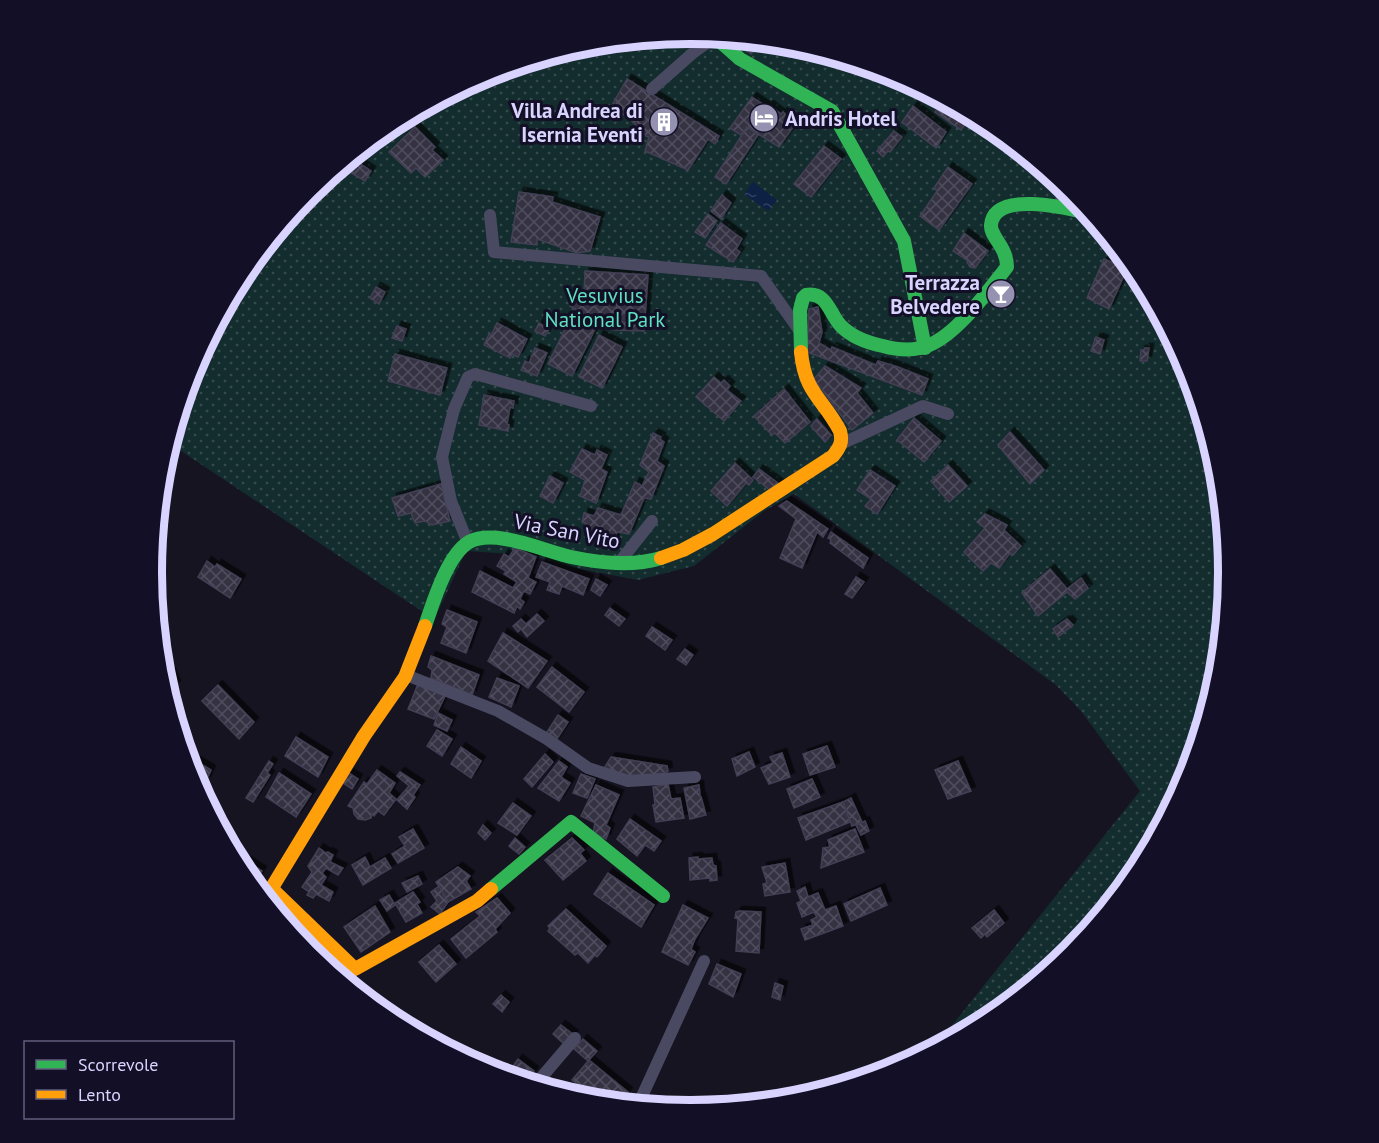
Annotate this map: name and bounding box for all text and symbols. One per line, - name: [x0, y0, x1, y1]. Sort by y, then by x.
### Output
- place label: Villa Andrea di Isernia Eventi: [510, 97, 643, 148]
- hotel icon: Andris Hotel: [748, 102, 780, 134]
- place label: Andris Hotel: [785, 105, 898, 132]
- building icon: Villa Andrea di Isernia Eventi: [648, 106, 680, 138]
- place label: Terrazza Belvedere: [890, 269, 980, 320]
- bar icon: Terrazza Belvedere: [985, 278, 1017, 310]
- park label: Vesuvius National Park: [545, 282, 665, 333]
- street label: Via San Vito: [511, 507, 622, 554]
- legend: [24, 1041, 234, 1119]
- text: Scorrevole: [78, 1053, 158, 1076]
- text: Lento: [78, 1083, 121, 1106]

